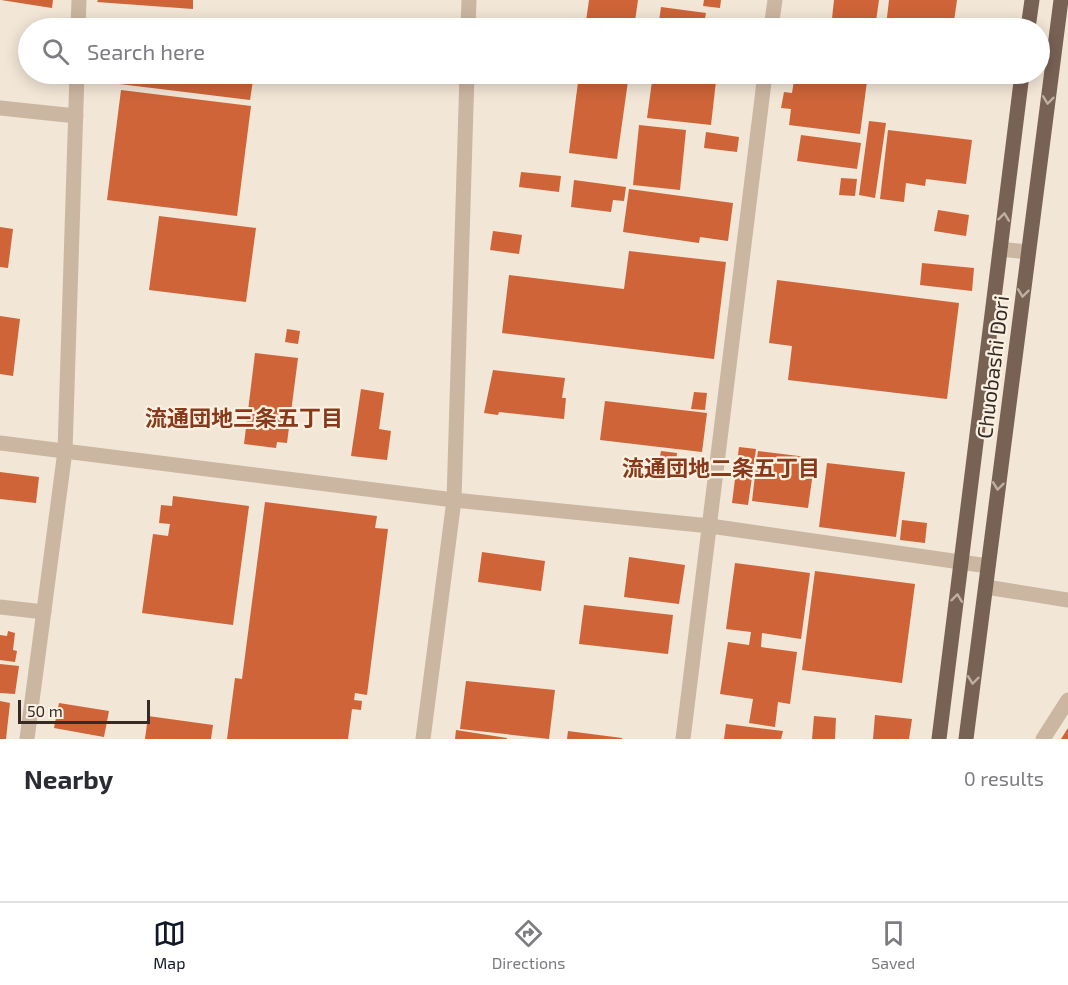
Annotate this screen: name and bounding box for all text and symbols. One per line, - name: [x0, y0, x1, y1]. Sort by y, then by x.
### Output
- search box: [18, 18, 1050, 84]
- icon: search: [39, 35, 72, 68]
- text: Search here: [87, 38, 205, 64]
- one-way arrow: [1043, 95, 1055, 104]
- one-way arrow: [998, 212, 1010, 221]
- one-way arrow: [1017, 288, 1030, 298]
- street label: Chuobashi Dori: [971, 294, 1013, 440]
- district label: 流通団地三条五丁目: [145, 404, 343, 430]
- district label: 流通団地二条五丁目: [622, 454, 820, 480]
- one-way arrow: [993, 482, 1005, 491]
- one-way arrow: [950, 593, 963, 602]
- one-way arrow: [968, 675, 980, 684]
- scale bar: [18, 697, 150, 724]
- text: 50 m: [27, 701, 63, 720]
- text: Nearby: [24, 763, 113, 794]
- text: 0 results: [964, 766, 1044, 790]
- tab: Map: [153, 917, 186, 972]
- tab: Directions: [492, 917, 565, 972]
- tab: Saved: [871, 917, 915, 972]

